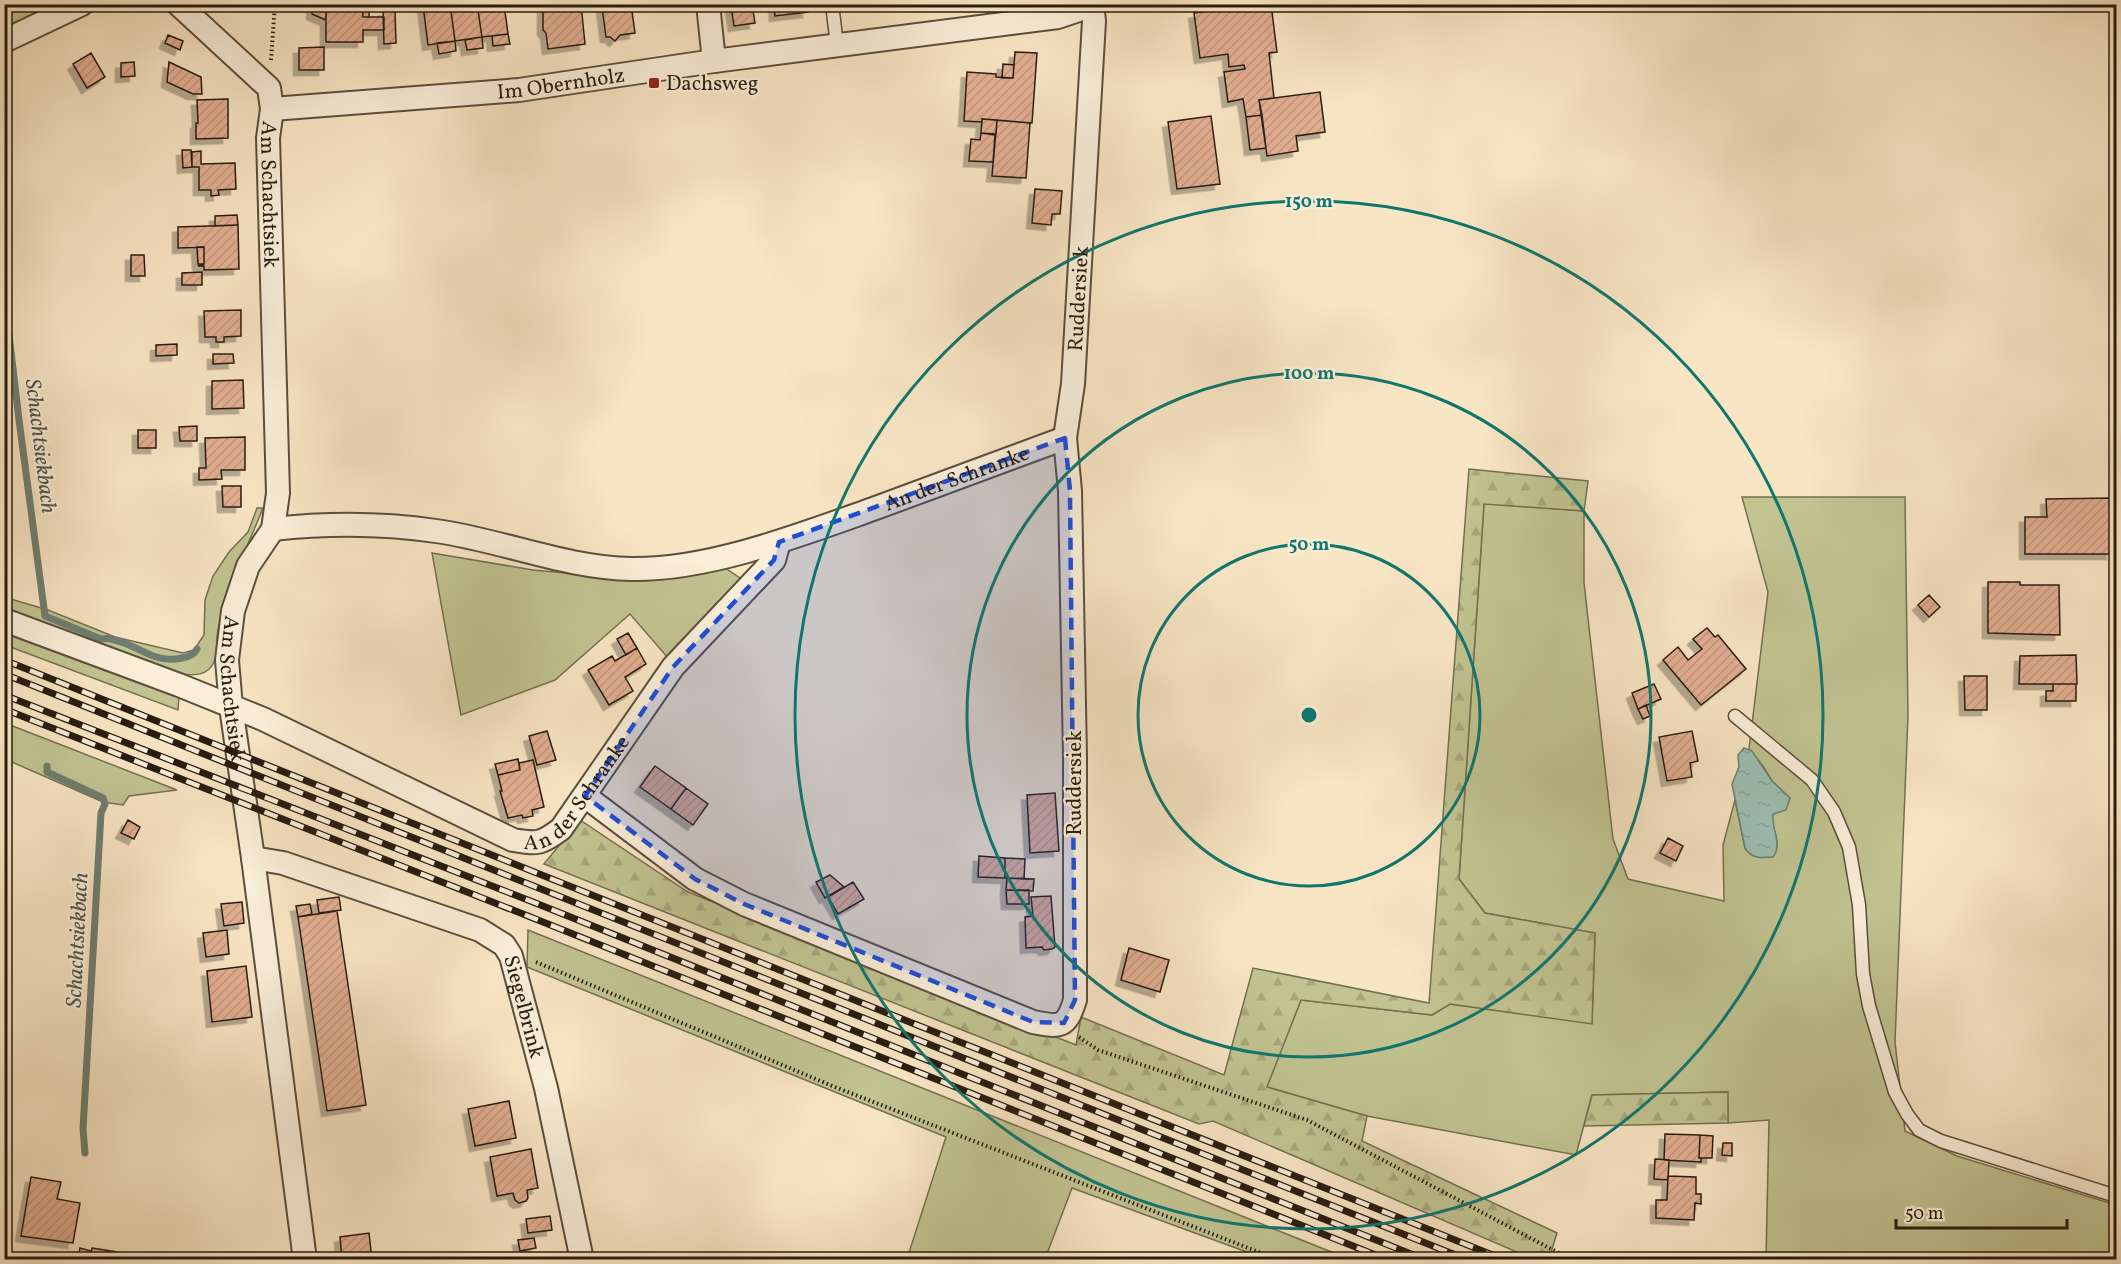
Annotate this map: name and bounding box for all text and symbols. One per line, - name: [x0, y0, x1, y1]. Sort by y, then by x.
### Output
- street label: Im Obernholz: [496, 61, 627, 108]
- place label: Dachsweg: [666, 70, 758, 99]
- marker: Dachsweg: [647, 76, 661, 90]
- street label: Am Schachtsiek: [252, 119, 285, 269]
- text: 150 m: [1285, 190, 1333, 215]
- street label: Ruddersiek: [1062, 245, 1097, 352]
- text: 100 m: [1284, 362, 1334, 387]
- water label: Schachtsiekbach: [16, 377, 63, 515]
- street label: An der Schranke: [880, 440, 1033, 520]
- text: 50 m: [1289, 533, 1329, 558]
- street label: Am Schachtsiek: [211, 614, 252, 764]
- centre of rings: [1299, 705, 1319, 725]
- street label: An der Schranke: [523, 730, 638, 858]
- street label: Ruddersiek: [1061, 730, 1090, 836]
- water label: Schachtsiekbach: [59, 872, 98, 1008]
- street label: Siegelbrink: [495, 952, 551, 1062]
- scale bar: [1896, 1192, 2067, 1230]
- text: 50 m: [1905, 1202, 1944, 1227]

